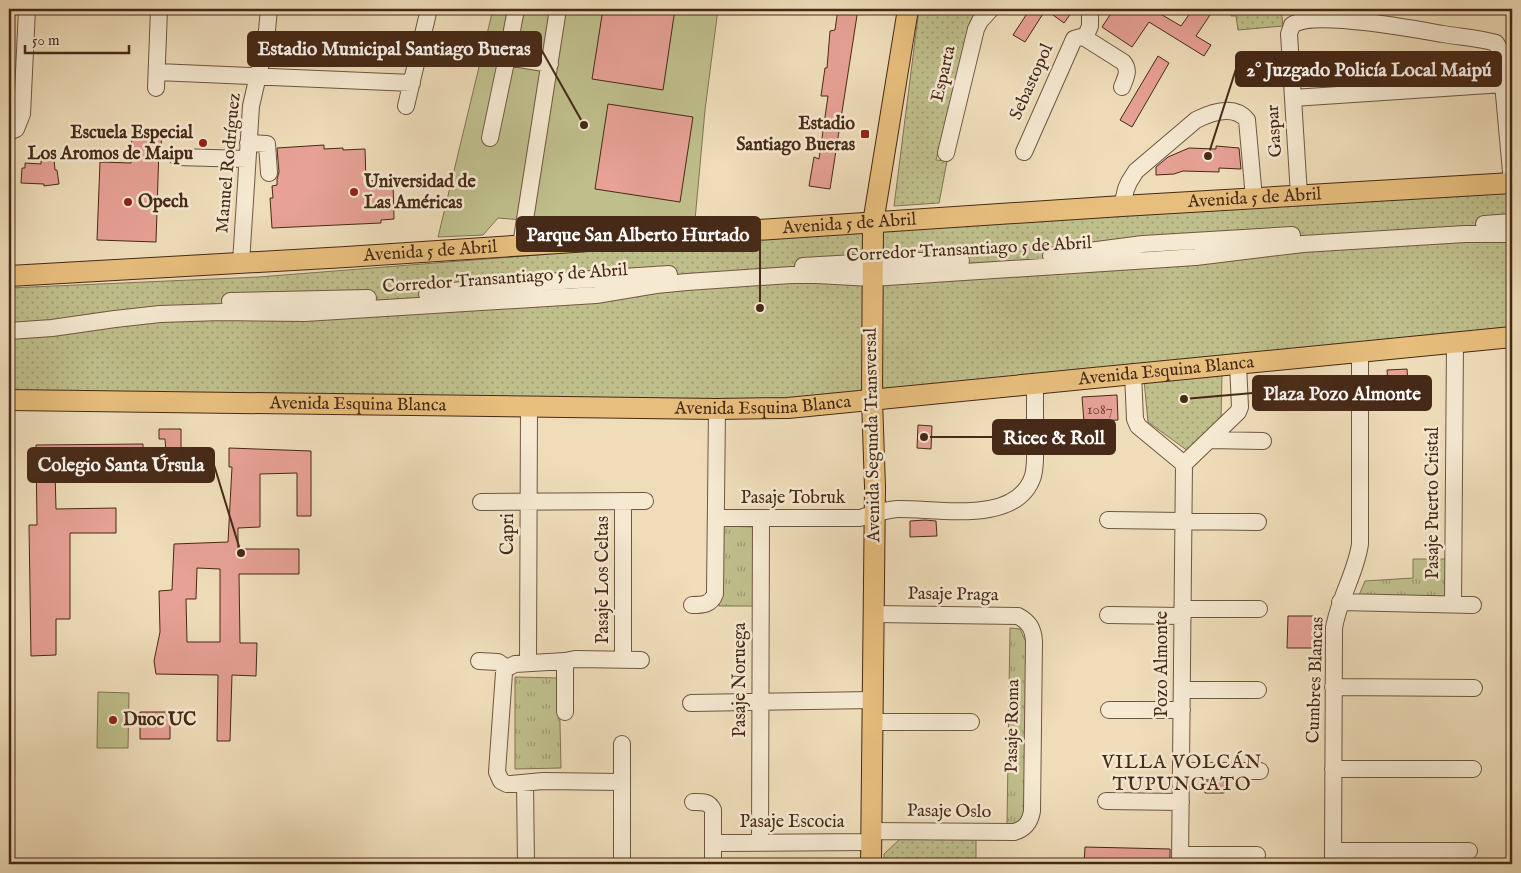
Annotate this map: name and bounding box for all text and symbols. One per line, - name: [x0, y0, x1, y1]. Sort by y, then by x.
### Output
- scale bar: [25, 22, 129, 54]
- text: 50 m: [32, 31, 60, 50]
- callout: Estadio Municipal Santiago Bueras: [248, 32, 541, 66]
- text: Estadio Municipal Santiago Bueras: [257, 38, 531, 62]
- street label: Sebastopol: [1005, 40, 1059, 124]
- street label: Esparta: [926, 43, 962, 104]
- callout: 2° Juzgado Policía Local Maipú: [1236, 52, 1501, 86]
- text: 2° Juzgado Policía Local Maipú: [1246, 59, 1492, 83]
- street label: Manuel Rodríguez: [211, 92, 247, 234]
- street label: Gaspar: [1262, 104, 1288, 158]
- place label: Estadio Santiago Bueras: [736, 113, 856, 157]
- place label: Escuela Especial Los Aromos de Maipu: [28, 122, 194, 166]
- marker: Estadio Santiago Bueras: [859, 128, 871, 140]
- marker: Escuela Especial Los Aromos de Maipu: [197, 137, 209, 149]
- place label: Universidad de Las Américas: [363, 171, 476, 215]
- street label: Avenida 5 de Abril: [1186, 183, 1322, 214]
- marker: Universidad de Las Américas: [348, 186, 360, 198]
- place label: Opech: [138, 191, 189, 214]
- marker: Opech: [122, 196, 134, 208]
- street label: Avenida 5 de Abril: [781, 208, 917, 240]
- callout: Parque San Alberto Hurtado: [517, 217, 760, 251]
- text: Parque San Alberto Hurtado: [526, 224, 750, 248]
- street label: Corredor Transantiago 5 de Abril: [846, 232, 1092, 268]
- street label: Avenida 5 de Abril: [362, 236, 498, 267]
- street label: Corredor Transantiago 5 de Abril: [382, 259, 628, 299]
- street label: Avenida Segunda Transversal: [860, 327, 886, 544]
- street label: Avenida Esquina Blanca: [1076, 351, 1255, 391]
- callout: Plaza Pozo Almonte: [1253, 376, 1431, 410]
- text: Plaza Pozo Almonte: [1263, 383, 1421, 407]
- street label: Avenida Esquina Blanca: [674, 390, 852, 421]
- street label: Avenida Esquina Blanca: [269, 392, 447, 417]
- house number: 1087: [1087, 400, 1113, 419]
- callout: Ricec & Roll: [993, 420, 1115, 454]
- text: Ricec & Roll: [1003, 427, 1106, 451]
- street label: Pasaje Puerto Cristal: [1422, 427, 1445, 579]
- callout: Colegio Santa Úrsula: [28, 448, 214, 482]
- text: Colegio Santa Úrsula: [38, 453, 205, 478]
- street label: Pasaje Tobruk: [741, 487, 846, 510]
- street label: Capri: [497, 513, 520, 555]
- street label: Pasaje Los Celtas: [592, 516, 615, 644]
- street label: Pasaje Praga: [907, 583, 999, 607]
- street label: Pozo Almonte: [1151, 611, 1174, 717]
- street label: Cumbres Blancas: [1302, 616, 1330, 744]
- street label: Pasaje Noruega: [729, 622, 752, 738]
- street label: Pasaje Roma: [1001, 679, 1025, 773]
- place label: Duoc UC: [123, 709, 196, 732]
- marker: Duoc UC: [107, 714, 119, 726]
- district label: VILLA VOLCÁN TUPUNGATO: [1101, 750, 1262, 797]
- street label: Pasaje Oslo: [907, 800, 992, 824]
- street label: Pasaje Escocia: [739, 811, 845, 834]

